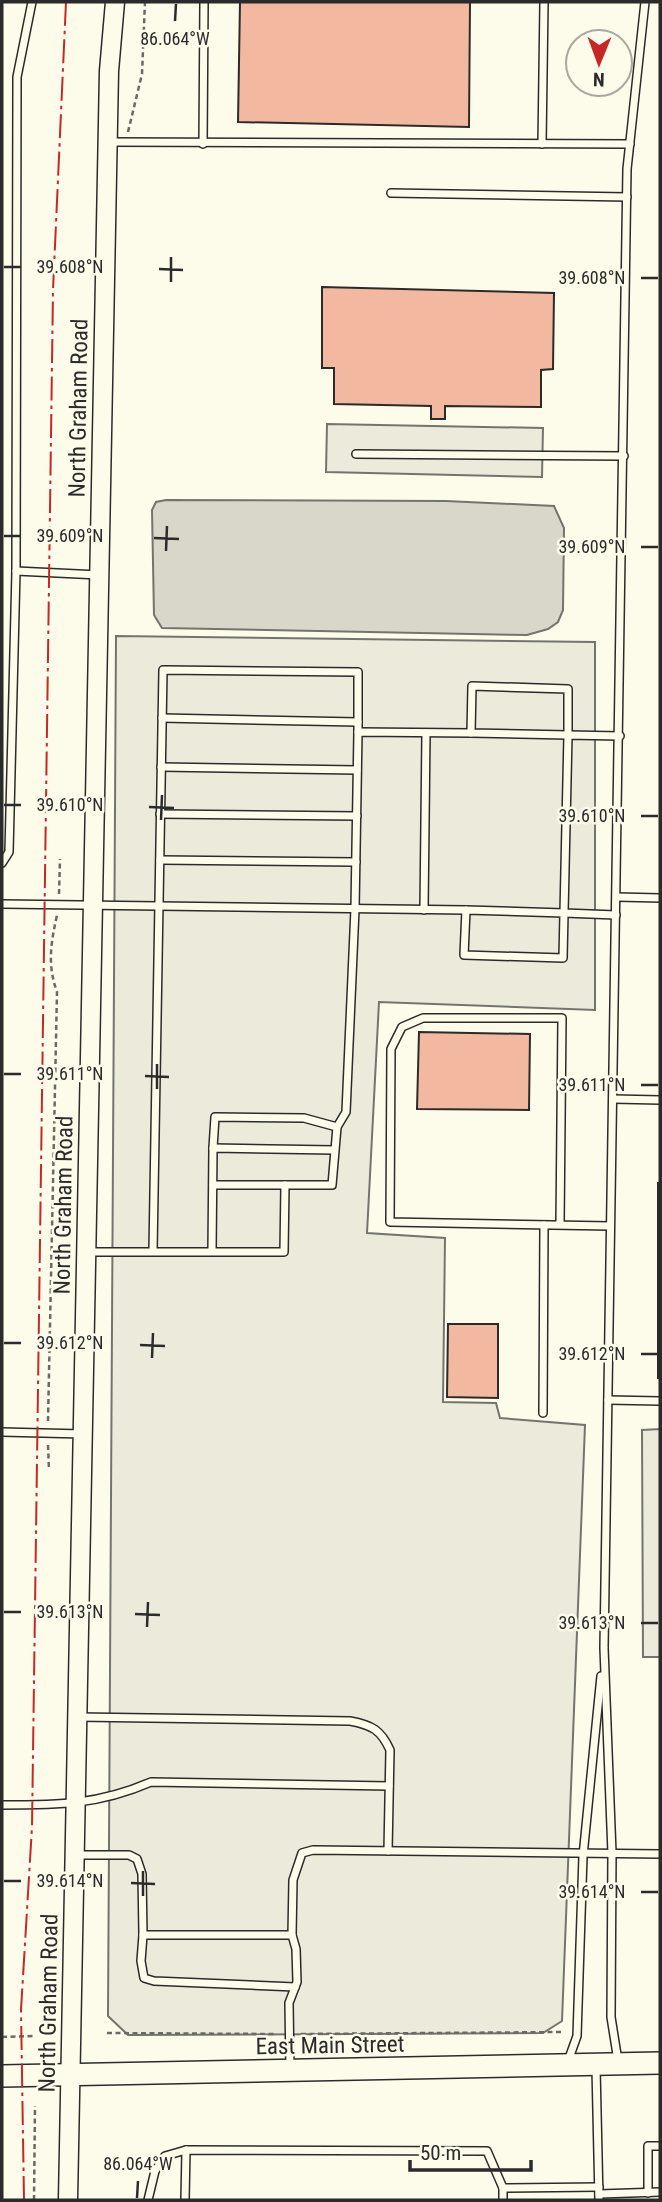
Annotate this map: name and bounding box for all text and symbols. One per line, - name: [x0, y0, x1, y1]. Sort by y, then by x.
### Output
- text: 86.064°W: [140, 28, 210, 49]
- north arrow: [564, 28, 634, 98]
- text: N: [593, 68, 605, 91]
- text: 39.608°N: [36, 256, 104, 277]
- text: 39.608°N: [558, 267, 626, 288]
- street label: North Graham Road: [63, 318, 94, 498]
- text: 39.609°N: [36, 525, 104, 546]
- text: 39.609°N: [558, 536, 626, 557]
- text: 39.610°N: [36, 794, 104, 815]
- text: 39.610°N: [558, 805, 626, 826]
- text: 39.611°N: [36, 1063, 104, 1084]
- text: 39.611°N: [558, 1074, 626, 1095]
- street label: North Graham Road: [48, 1115, 79, 1295]
- text: 39.612°N: [36, 1332, 104, 1353]
- text: 39.612°N: [558, 1343, 626, 1364]
- text: 39.613°N: [36, 1601, 104, 1622]
- text: 39.613°N: [558, 1612, 626, 1633]
- text: 39.614°N: [36, 1870, 104, 1891]
- text: 39.614°N: [558, 1881, 626, 1902]
- street label: North Graham Road: [33, 1913, 64, 2093]
- street label: East Main Street: [255, 2031, 405, 2060]
- scale bar: [410, 2128, 531, 2172]
- text: 50 m: [420, 2141, 461, 2165]
- text: 86.064°W: [103, 2153, 173, 2174]

